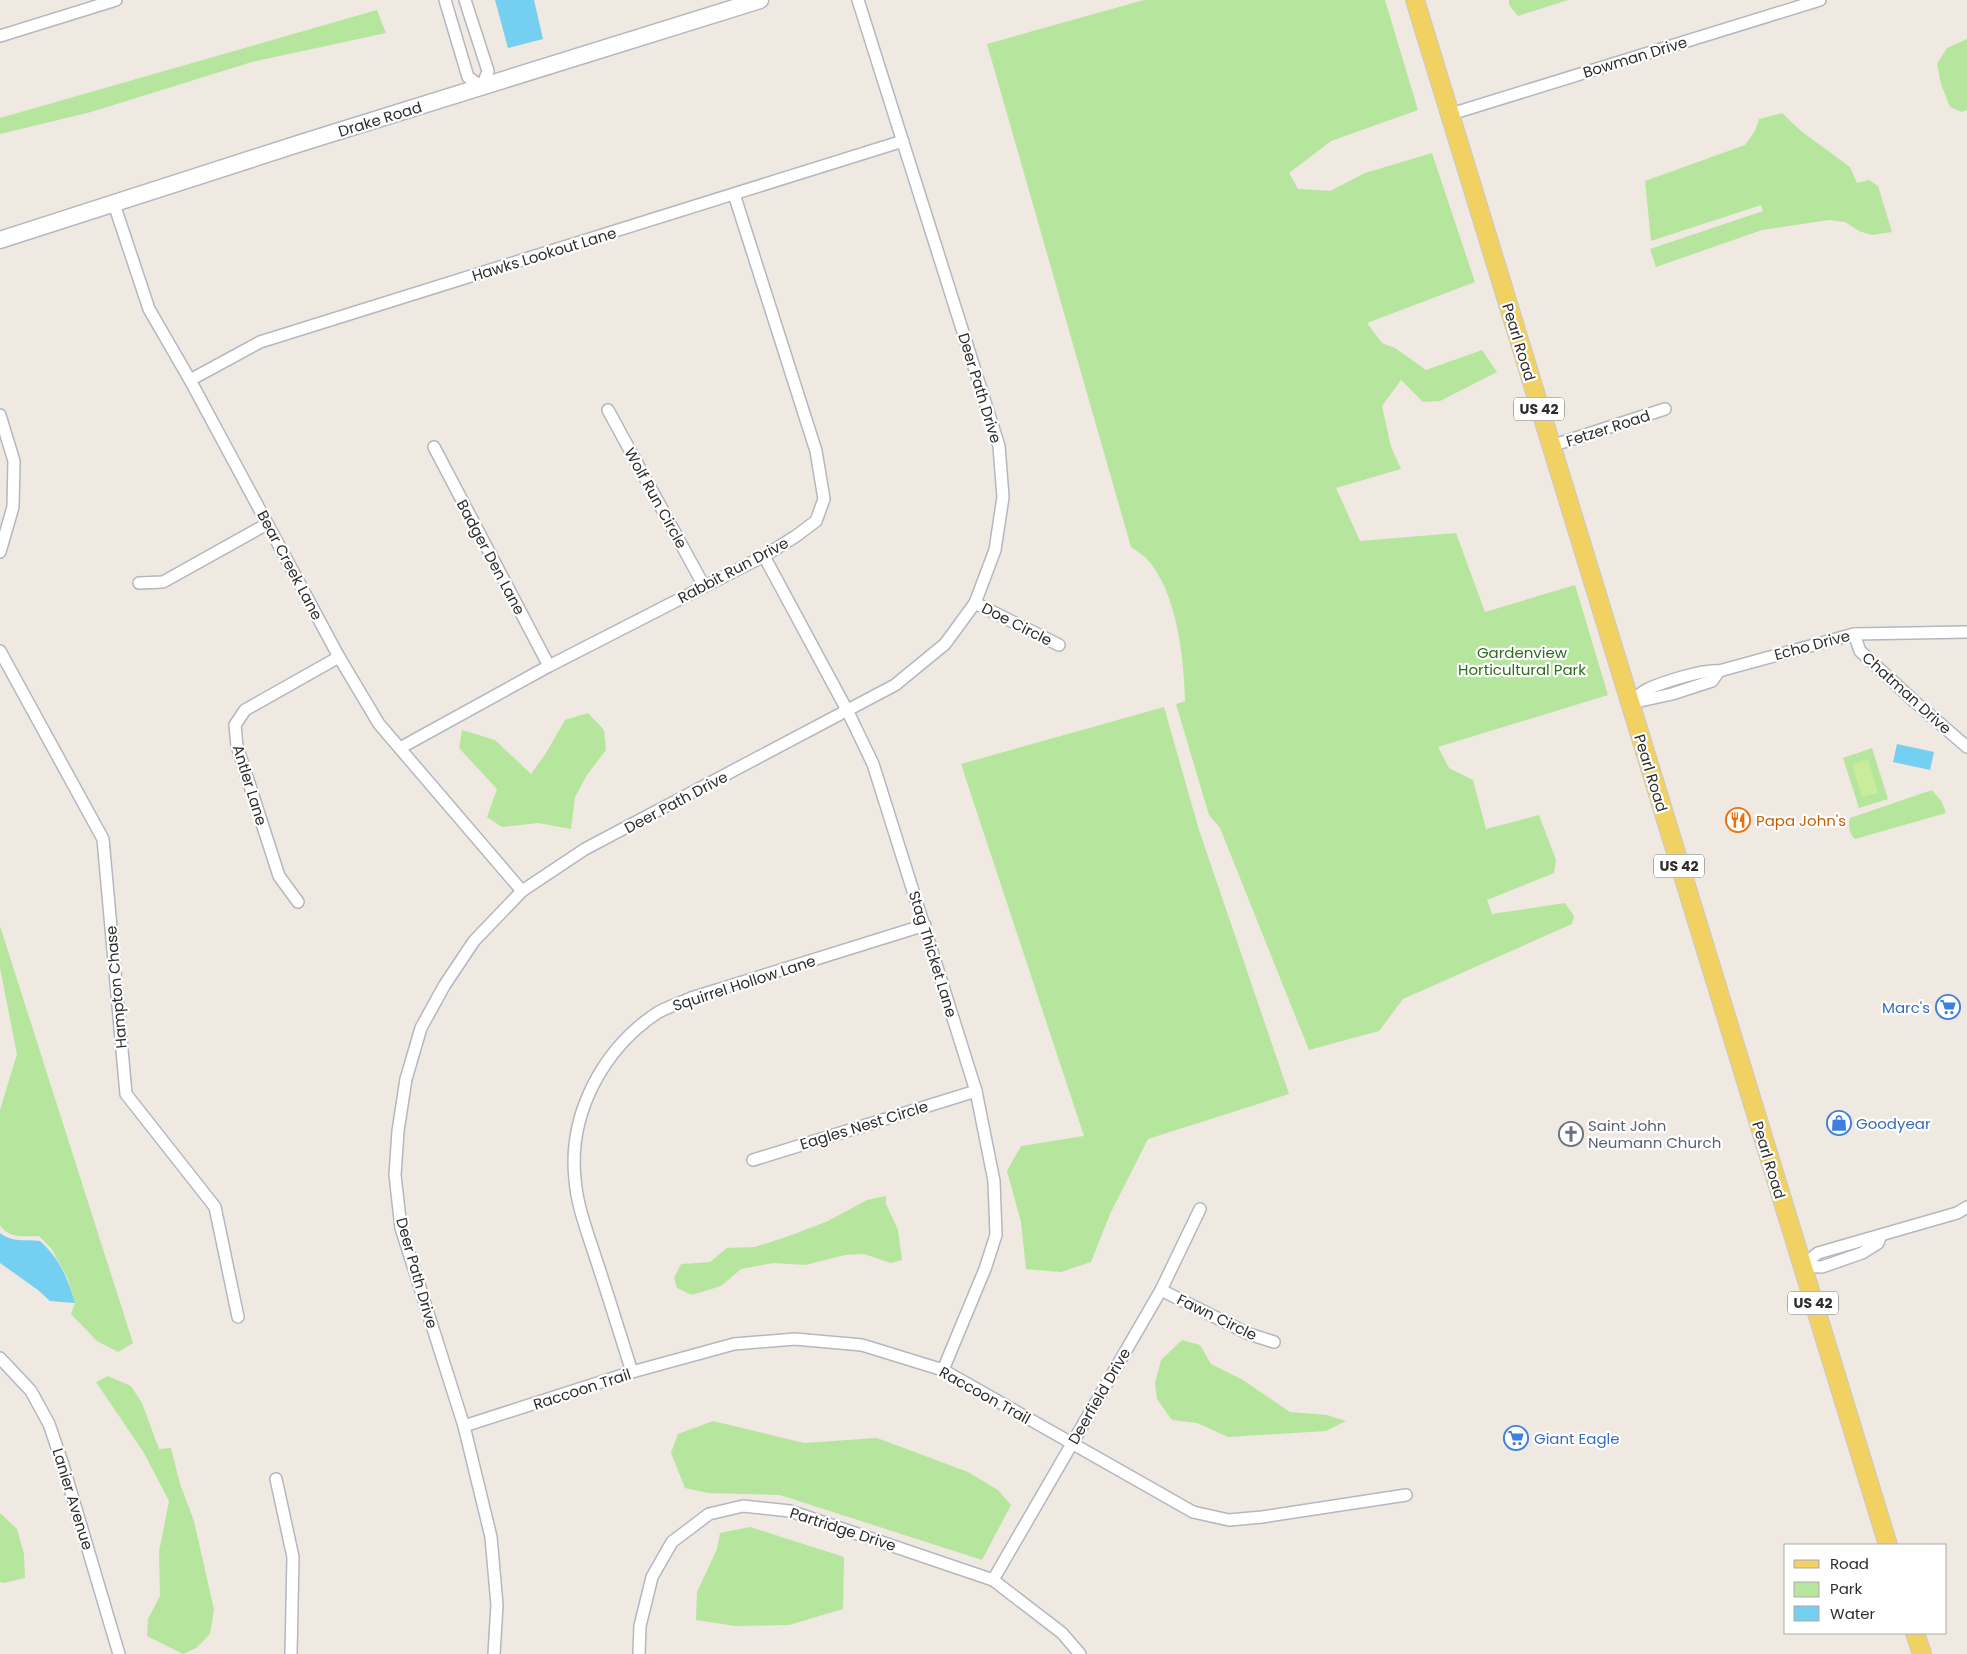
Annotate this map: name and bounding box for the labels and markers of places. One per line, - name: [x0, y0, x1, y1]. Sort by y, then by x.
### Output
- restaurant icon: Papa John's: [1725, 807, 1751, 833]
- place label: Papa John's: [1756, 810, 1846, 831]
- supermarket icon: Marc's: [1935, 994, 1961, 1020]
- place label: Marc's: [1882, 997, 1930, 1018]
- shop icon: Goodyear: [1826, 1110, 1852, 1136]
- place label: Goodyear: [1856, 1113, 1931, 1134]
- place label: Saint John Neumann Church: [1588, 1115, 1721, 1153]
- church icon: Saint John Neumann Church: [1558, 1121, 1584, 1147]
- supermarket icon: Giant Eagle: [1503, 1425, 1529, 1451]
- place label: Giant Eagle: [1534, 1428, 1620, 1449]

